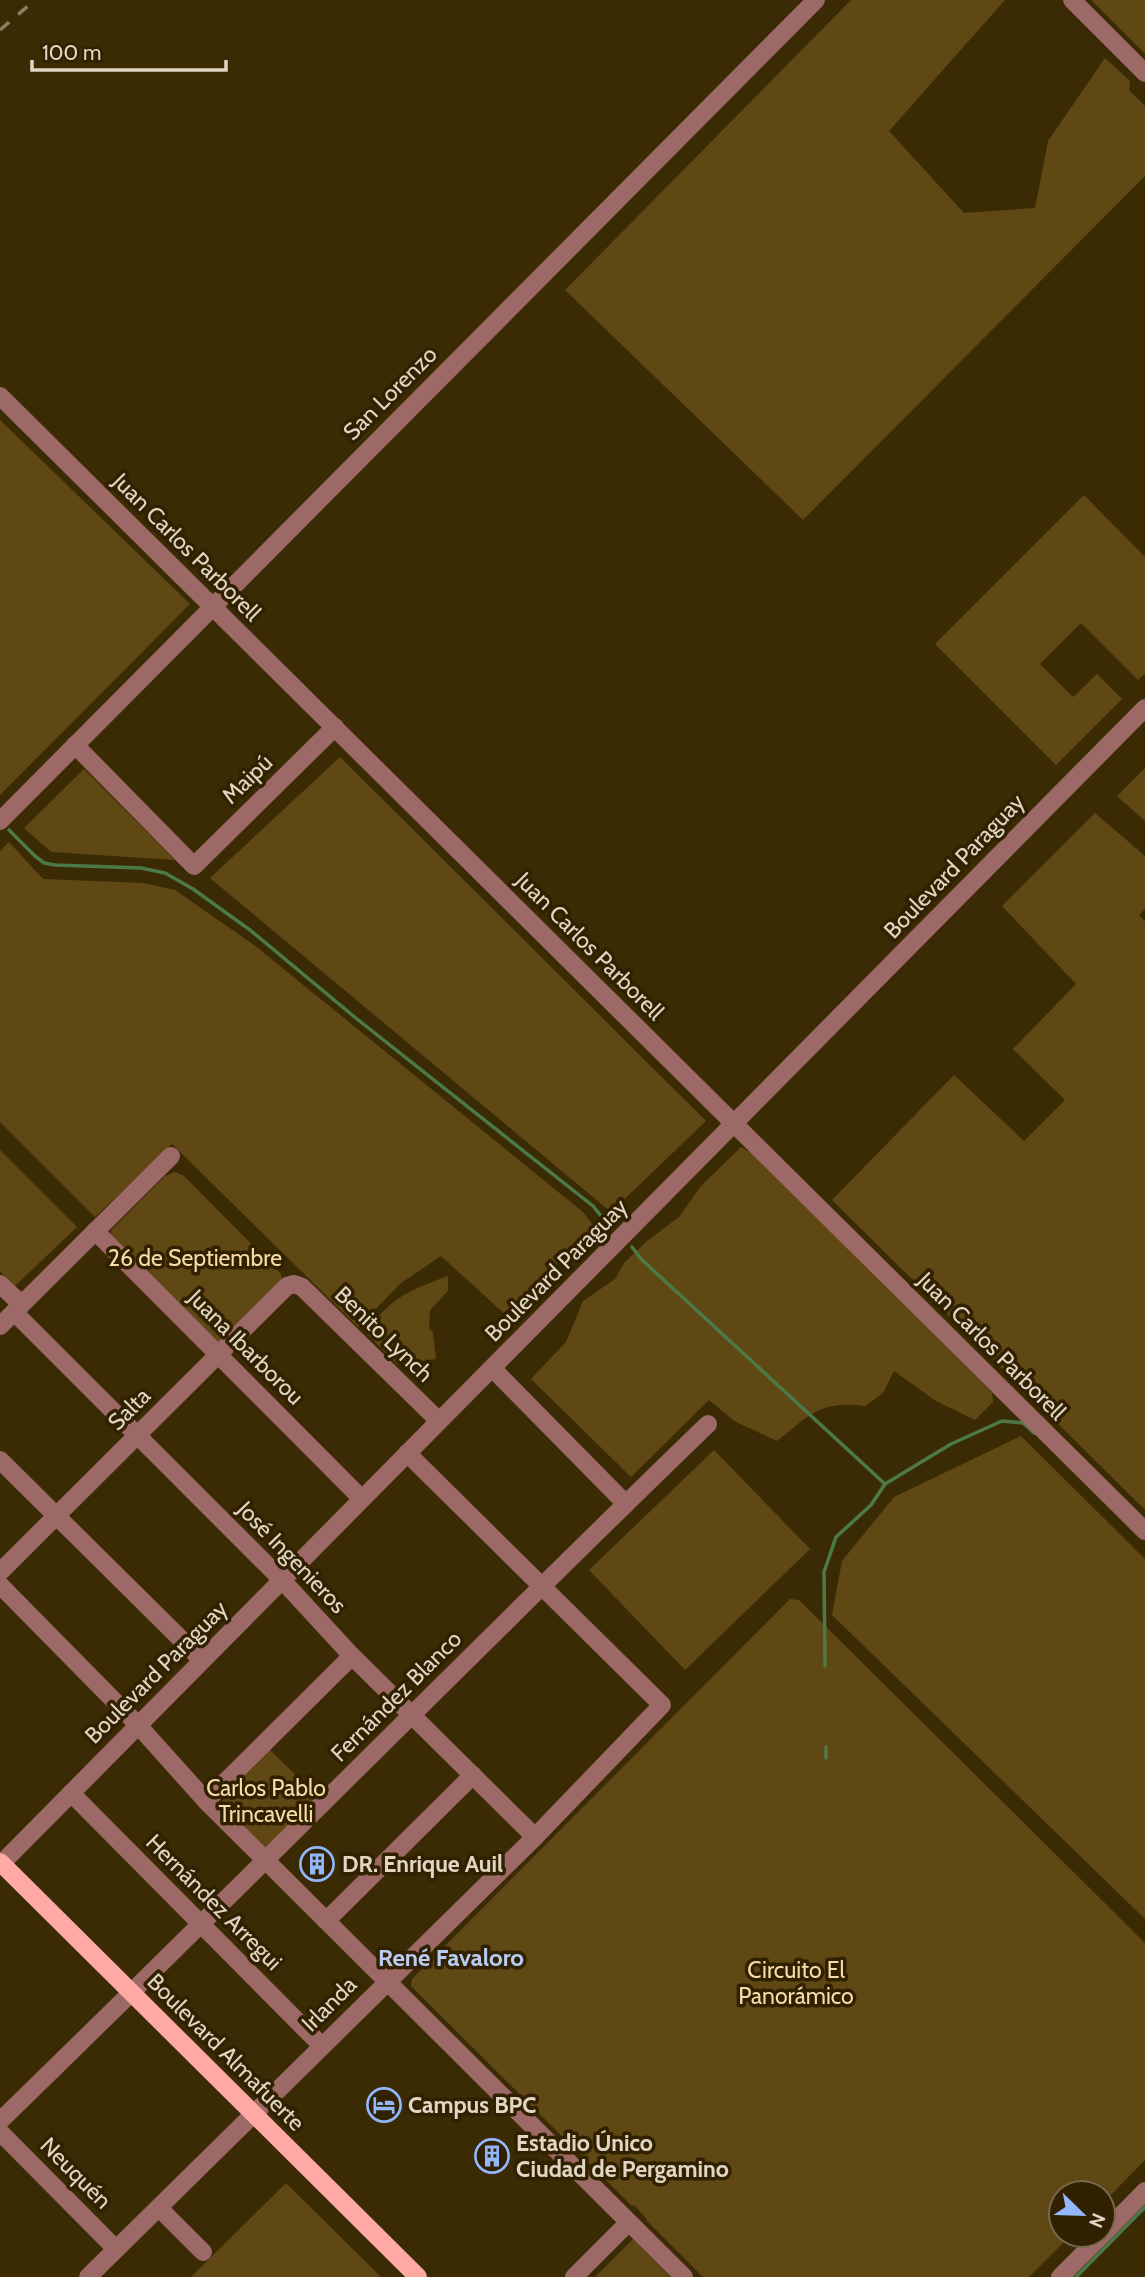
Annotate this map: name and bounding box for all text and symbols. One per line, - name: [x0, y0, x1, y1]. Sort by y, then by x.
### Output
- scale bar: [32, 28, 226, 72]
- text: 100 m: [42, 40, 101, 65]
- street label: San Lorenzo: [337, 340, 443, 446]
- street label: Juan Carlos Parborell: [106, 466, 267, 627]
- street label: Maipú: [216, 748, 278, 810]
- street label: Boulevard Paraguay: [878, 788, 1030, 944]
- street label: Juan Carlos Parborell: [509, 865, 670, 1026]
- street label: Boulevard Paraguay: [479, 1193, 633, 1347]
- park label: 26 de Septiembre: [108, 1244, 282, 1272]
- street label: Juan Carlos Parborell: [911, 1265, 1072, 1426]
- street label: Benito Lynch: [329, 1280, 439, 1388]
- street label: Juana Ibarborou: [182, 1283, 309, 1410]
- street label: Salta: [102, 1382, 156, 1436]
- street label: José Ingenieros: [231, 1494, 352, 1619]
- street label: Boulevard Paraguay: [79, 1595, 233, 1749]
- street label: Fernández Blanco: [325, 1625, 467, 1767]
- park label: Carlos Pablo Trincavelli: [206, 1774, 326, 1828]
- street label: Hernández Arregui: [140, 1828, 288, 1976]
- building icon: DR. Enrique Auil: [298, 1845, 336, 1883]
- place label: DR. Enrique Auil: [342, 1850, 503, 1878]
- district label: René Favaloro: [378, 1943, 524, 1972]
- park label: Circuito El Panorámico: [738, 1956, 854, 2010]
- street label: Boulevard Almafuerte: [141, 1967, 311, 2137]
- street label: Irlanda: [296, 1971, 362, 2037]
- hotel icon: Campus BPC: [365, 2086, 403, 2124]
- place label: Campus BPC: [408, 2091, 536, 2119]
- place label: Estadio Único Ciudad de Pergamino: [516, 2129, 729, 2183]
- street label: Neuquén: [35, 2132, 117, 2214]
- building icon: Estadio Único Ciudad de Pergamino: [473, 2137, 511, 2175]
- north arrow: [1047, 2179, 1117, 2249]
- text: N: [1084, 2210, 1110, 2231]

